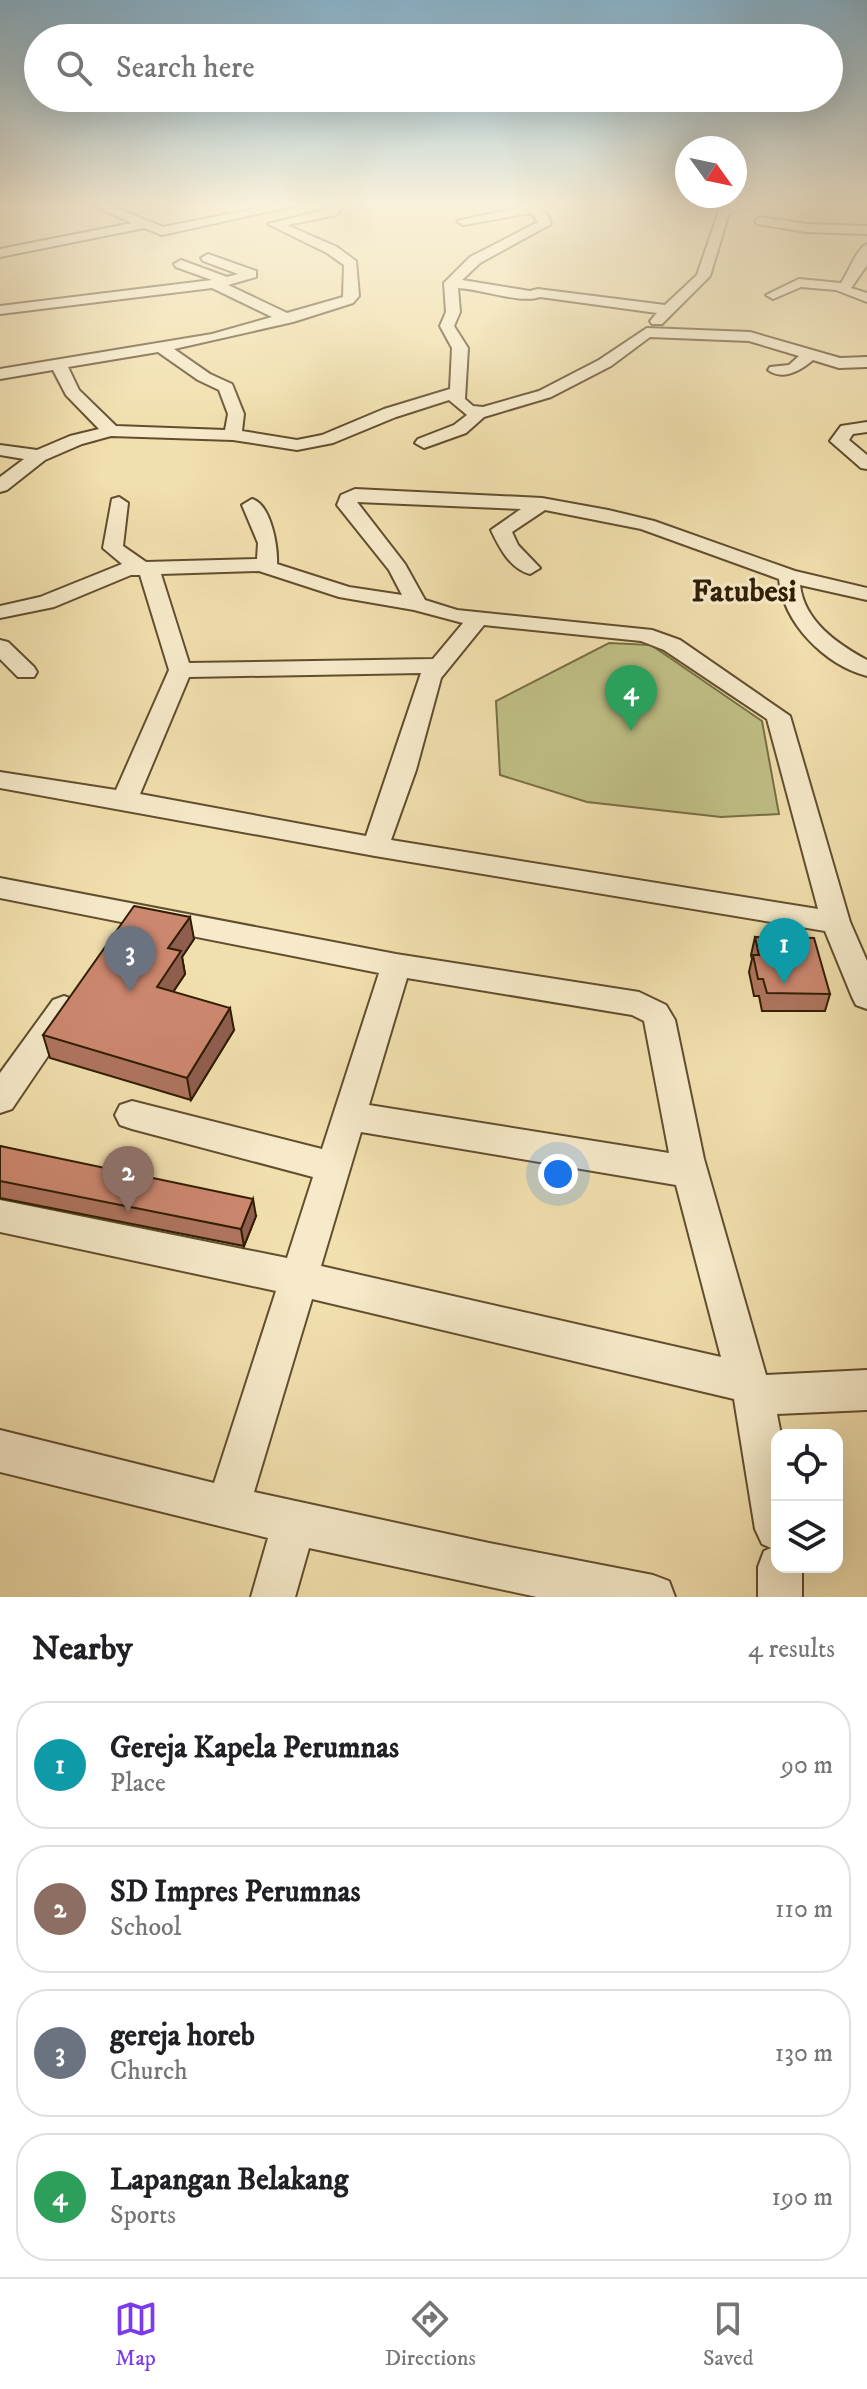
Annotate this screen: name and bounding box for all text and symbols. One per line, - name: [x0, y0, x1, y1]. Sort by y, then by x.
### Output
- search box: [24, 24, 843, 112]
- icon: search: [52, 46, 96, 90]
- text: Search here: [116, 50, 255, 87]
- north arrow: [675, 136, 747, 208]
- district label: Fatubesi: [691, 572, 797, 612]
- pin: 4: [605, 665, 657, 731]
- pin: 1: [758, 918, 810, 984]
- pin: 3: [104, 926, 156, 992]
- pin: 2: [102, 1146, 154, 1212]
- your location: [538, 1154, 578, 1194]
- map controls: [771, 1429, 843, 1573]
- button: locate: [771, 1429, 843, 1501]
- button: layers: [771, 1501, 843, 1573]
- text: Nearby: [32, 1628, 133, 1670]
- text: 4 results: [748, 1633, 835, 1666]
- text: Gereja Kapela Perumnas: [110, 1730, 399, 1767]
- text: 1: [55, 1749, 65, 1782]
- text: 90 m: [781, 1749, 833, 1782]
- text: Place: [110, 1767, 166, 1800]
- text: SD Impres Perumnas: [110, 1874, 360, 1911]
- text: 2: [54, 1893, 66, 1926]
- text: 110 m: [775, 1893, 833, 1926]
- text: School: [110, 1911, 181, 1944]
- text: gereja horeb: [110, 2018, 255, 2055]
- text: 3: [55, 2037, 65, 2070]
- text: 130 m: [775, 2037, 833, 2070]
- text: Church: [110, 2055, 188, 2088]
- text: Lapangan Belakang: [110, 2162, 348, 2199]
- text: 4: [53, 2181, 67, 2214]
- text: 190 m: [771, 2181, 833, 2214]
- text: Sports: [110, 2199, 176, 2232]
- tab: Map: [114, 2297, 158, 2372]
- tab: Directions: [385, 2297, 476, 2372]
- tab: Saved: [703, 2297, 753, 2372]

